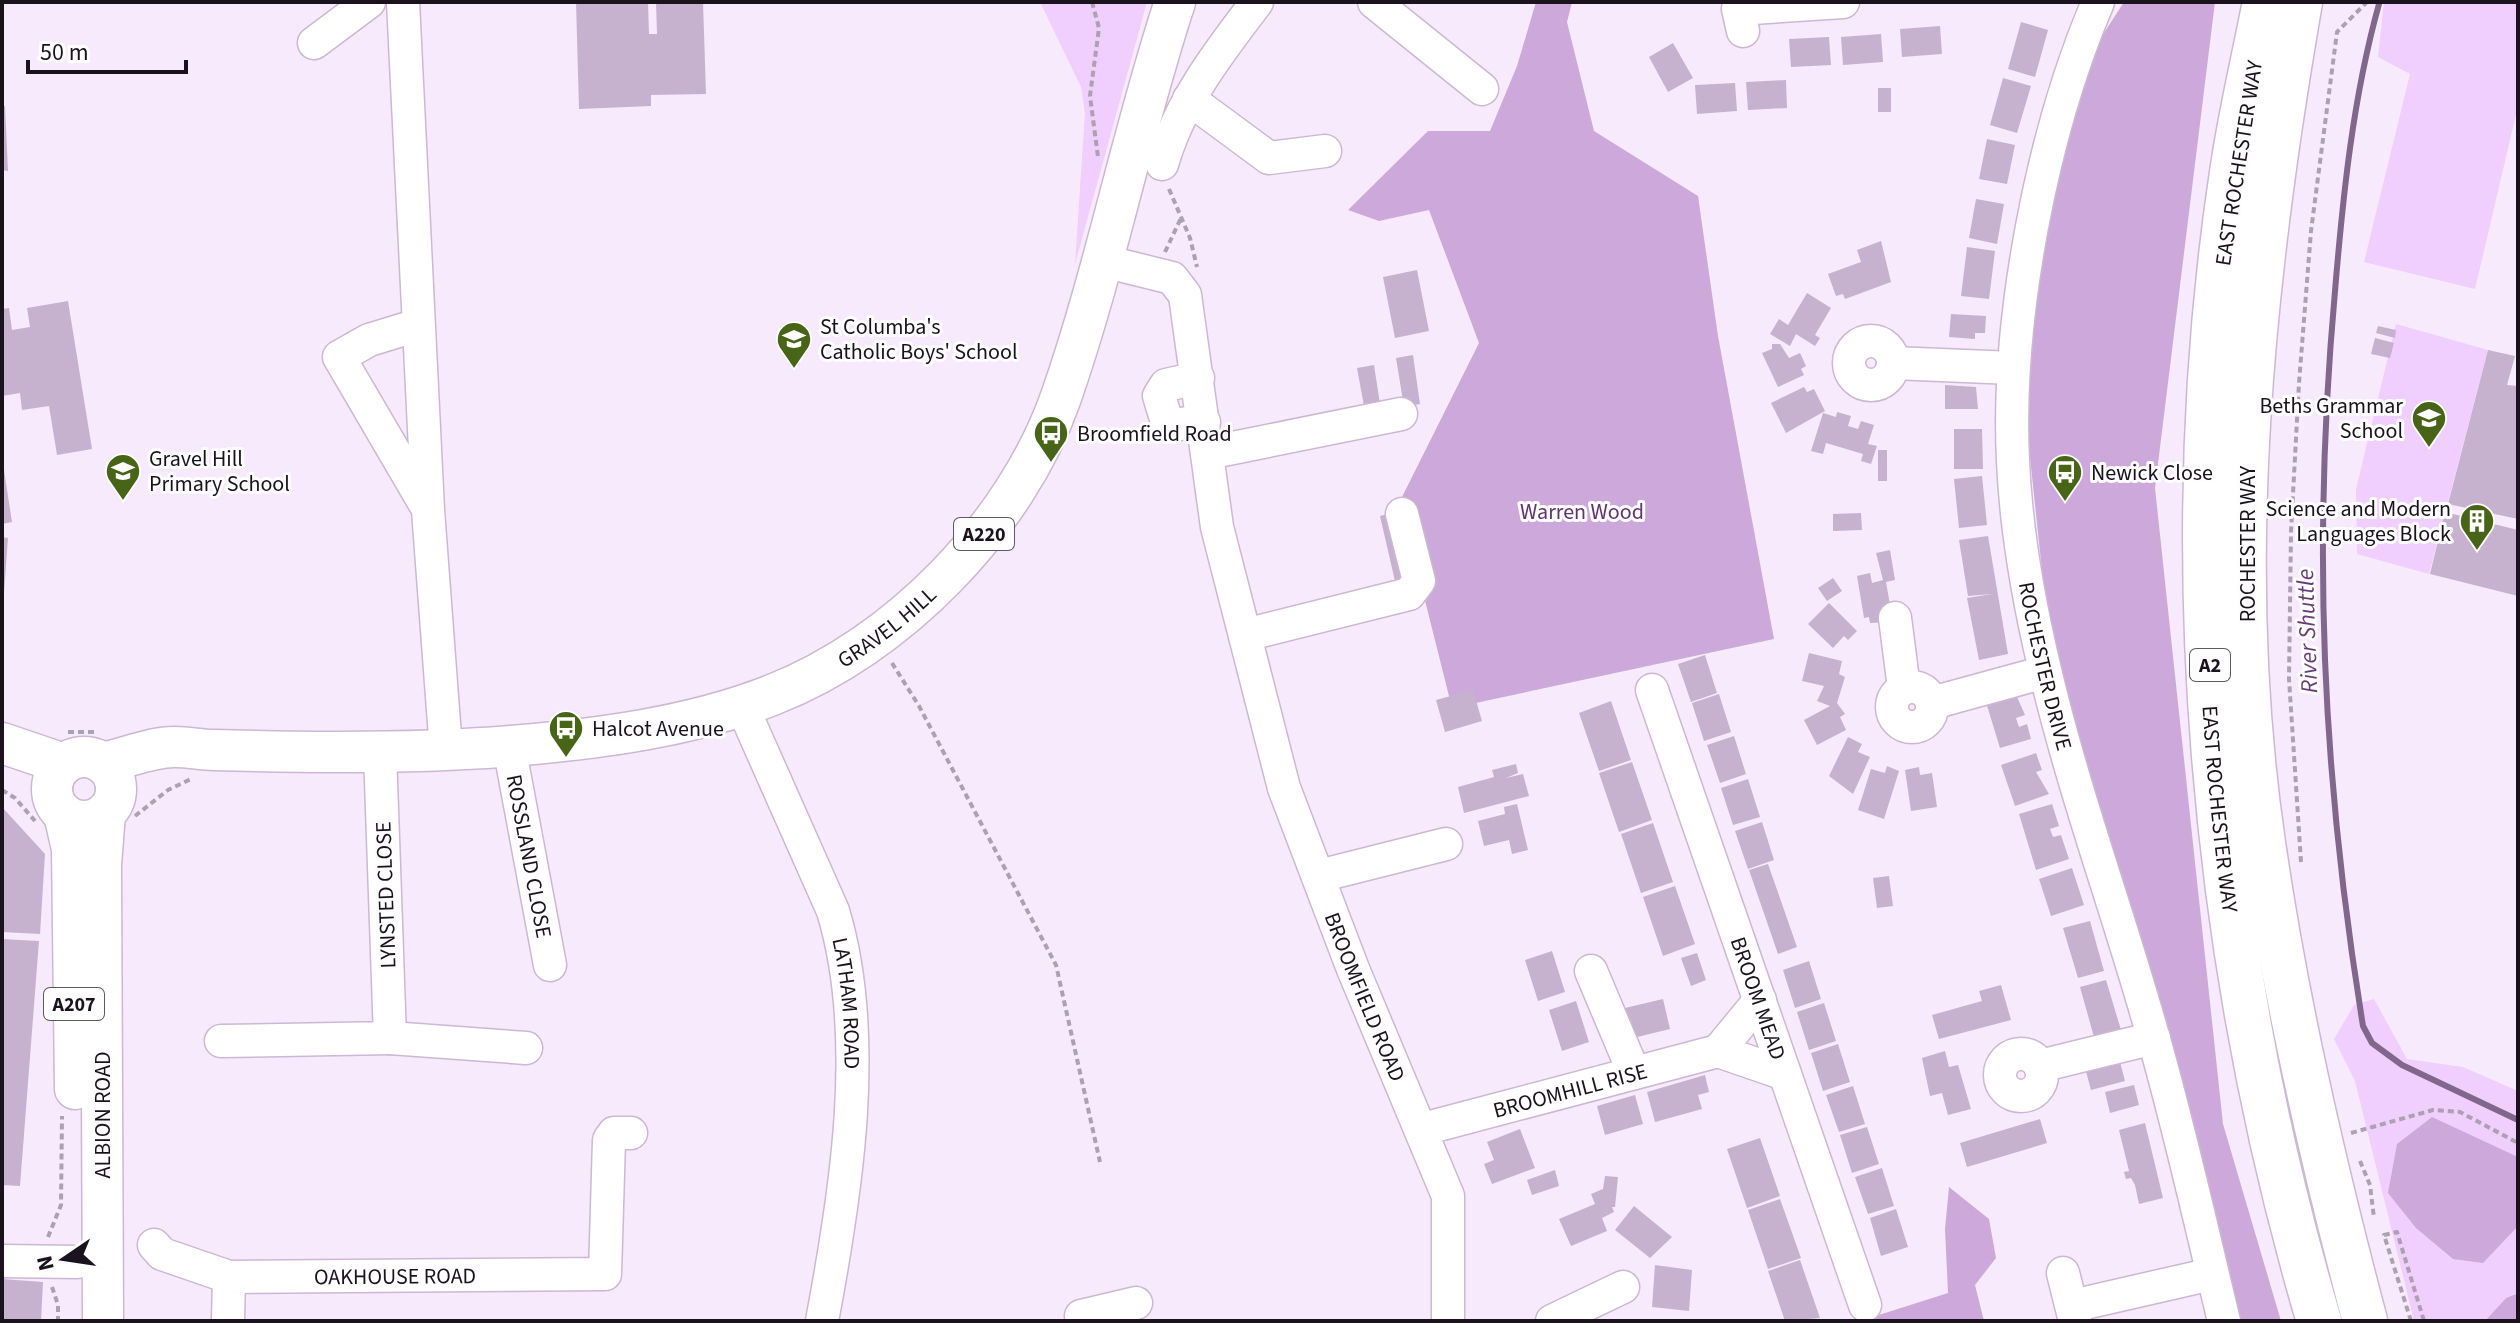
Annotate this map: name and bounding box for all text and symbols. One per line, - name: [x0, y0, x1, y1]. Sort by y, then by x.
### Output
- scale bar: [28, 24, 186, 74]
- text: 50 m: [40, 35, 89, 70]
- street label: EAST ROCHESTER WAY: [2207, 58, 2271, 268]
- place label: St Columba's Catholic Boys' School: [820, 311, 1018, 368]
- school or university icon: St Columba's Catholic Boys' School: [775, 320, 813, 370]
- place label: Beths Grammar School: [2259, 390, 2403, 447]
- school or university icon: Beths Grammar School: [2410, 399, 2448, 449]
- bus stop icon: Broomfield Road: [1032, 414, 1070, 464]
- place label: Broomfield Road: [1077, 418, 1232, 450]
- place label: Gravel Hill Primary School: [149, 443, 290, 500]
- school or university icon: Gravel Hill Primary School: [104, 452, 142, 502]
- bus stop icon: Newick Close: [2046, 453, 2084, 503]
- place label: Newick Close: [2091, 457, 2213, 489]
- street label: ROCHESTER WAY: [2232, 465, 2264, 622]
- place label: Science and Modern Languages Block: [2266, 493, 2451, 550]
- park label: Warren Wood: [1520, 496, 1644, 528]
- building icon: Science and Modern Languages Block: [2458, 502, 2496, 552]
- road number: A220: [954, 518, 1014, 550]
- water label: River Shuttle: [2288, 568, 2327, 694]
- street label: GRAVEL HILL: [831, 579, 944, 676]
- street label: ROCHESTER DRIVE: [2010, 579, 2080, 754]
- road number: A2: [2190, 649, 2230, 681]
- street label: EAST ROCHESTER WAY: [2193, 705, 2246, 915]
- bus stop icon: Halcot Avenue: [547, 709, 585, 759]
- place label: Halcot Avenue: [592, 713, 724, 745]
- street label: ROSSLAND CLOSE: [498, 772, 560, 941]
- street label: LYNSTED CLOSE: [367, 821, 405, 969]
- street label: BROOMFIELD ROAD: [1316, 908, 1413, 1086]
- street label: BROOM MEAD: [1722, 933, 1794, 1064]
- street label: LATHAM ROAD: [823, 934, 868, 1069]
- road number: A207: [44, 988, 104, 1020]
- street label: ALBION ROAD: [87, 1052, 119, 1179]
- street label: BROOMHILL RISE: [1490, 1055, 1651, 1127]
- north arrow: [24, 1219, 104, 1299]
- text: N: [28, 1253, 63, 1274]
- street label: OAKHOUSE ROAD: [314, 1260, 476, 1293]

